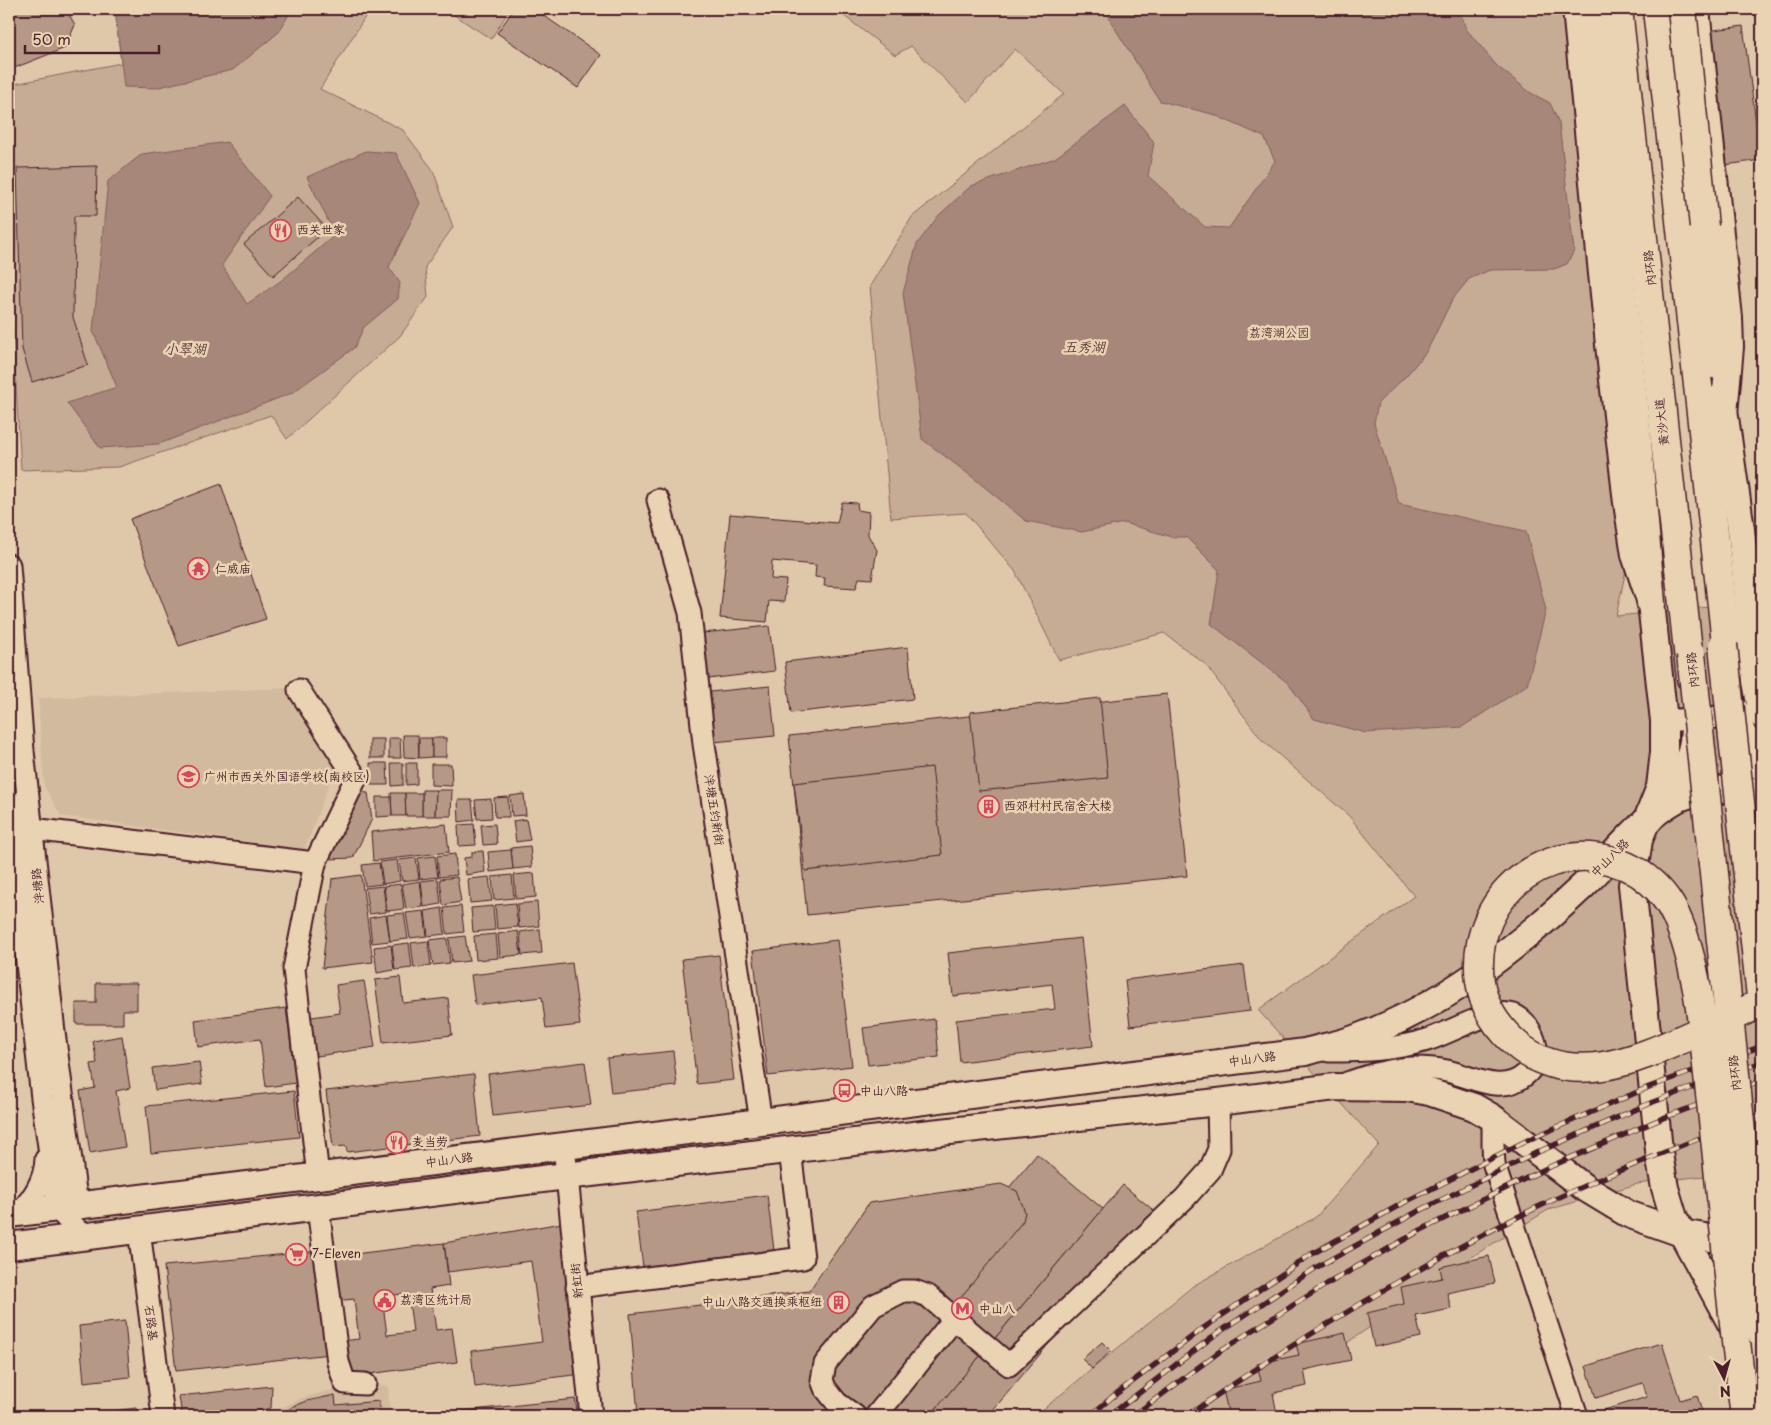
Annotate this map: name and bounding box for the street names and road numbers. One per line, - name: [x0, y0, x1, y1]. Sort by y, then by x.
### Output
- street label: 内环路: [1638, 249, 1660, 287]
- street label: 黄沙大道: [1650, 397, 1672, 447]
- street label: 内环路: [1681, 651, 1703, 689]
- street label: 泮塘五约新街: [700, 773, 730, 847]
- street label: 中山八路: [1586, 834, 1633, 881]
- street label: 泮塘路: [26, 867, 48, 905]
- street label: 中山八路: [1227, 1046, 1277, 1070]
- street label: 内环路: [1723, 1054, 1745, 1092]
- street label: 中山八路: [424, 1147, 474, 1171]
- street label: 新虹街: [565, 1262, 587, 1300]
- street label: 石路基: [141, 1304, 163, 1342]

